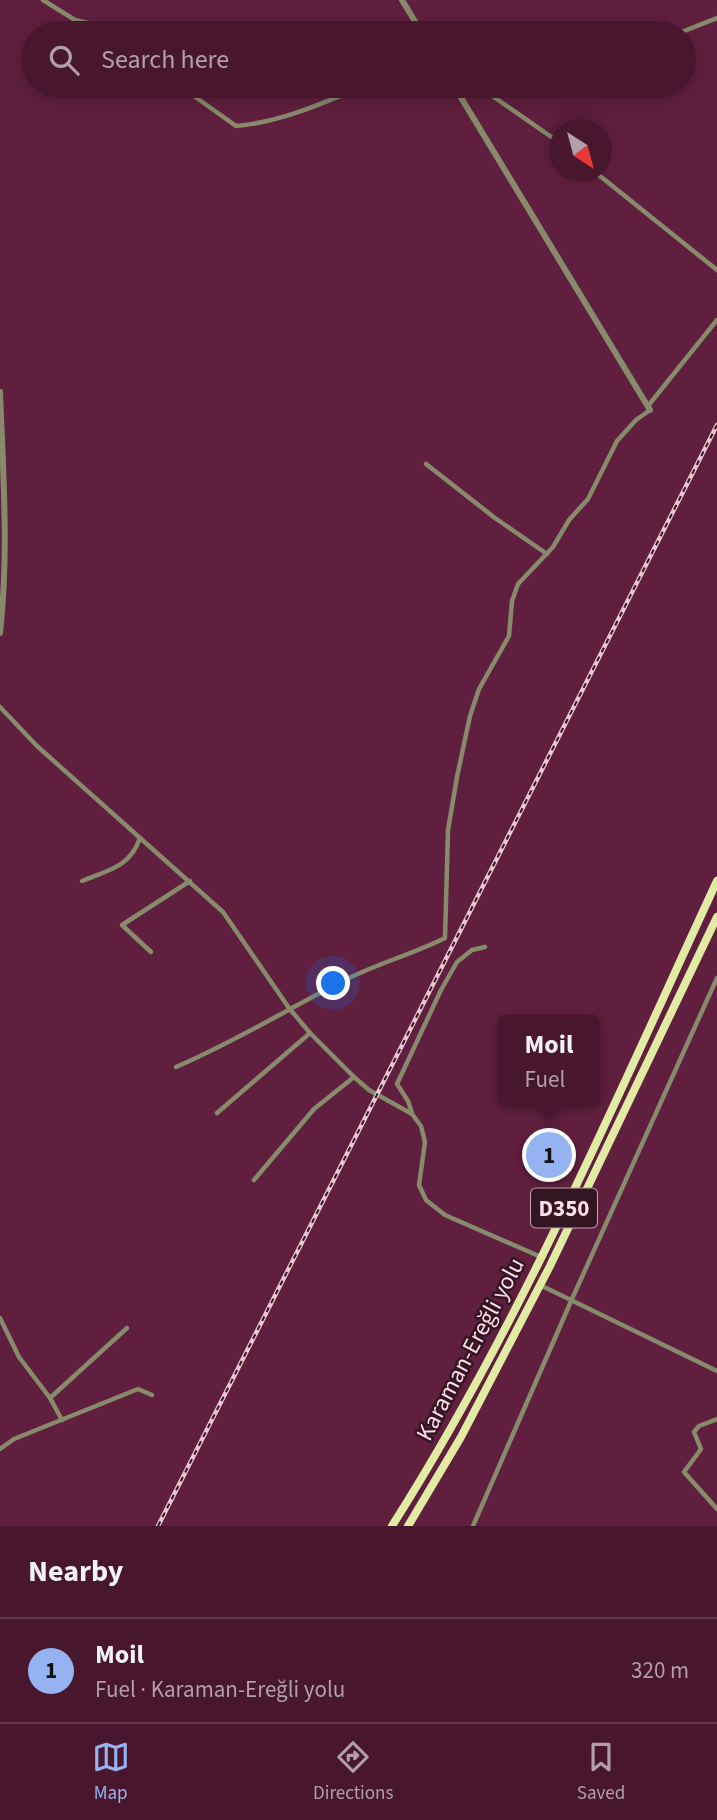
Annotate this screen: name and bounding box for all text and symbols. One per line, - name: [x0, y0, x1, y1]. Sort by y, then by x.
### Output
- search box: [21, 21, 696, 98]
- icon: search: [45, 41, 83, 79]
- text: Search here: [101, 41, 229, 78]
- north arrow: [549, 119, 612, 182]
- your location: [316, 966, 350, 1000]
- popup: [498, 1015, 600, 1106]
- text: Moil: [525, 1026, 573, 1063]
- text: Fuel: [525, 1063, 565, 1096]
- pin: 1: [526, 1129, 572, 1181]
- road number: D350: [531, 1189, 597, 1228]
- street label: Karaman-Ereğli yolu: [407, 1251, 534, 1447]
- text: Nearby: [28, 1550, 123, 1593]
- text: Moil: [95, 1636, 144, 1673]
- text: 1: [45, 1654, 57, 1687]
- text: 320 m: [631, 1654, 689, 1687]
- text: Fuel · Karaman-Ereğli yolu: [95, 1673, 345, 1706]
- tab: Map: [92, 1738, 130, 1807]
- tab: Directions: [313, 1738, 393, 1807]
- tab: Saved: [577, 1738, 625, 1807]

